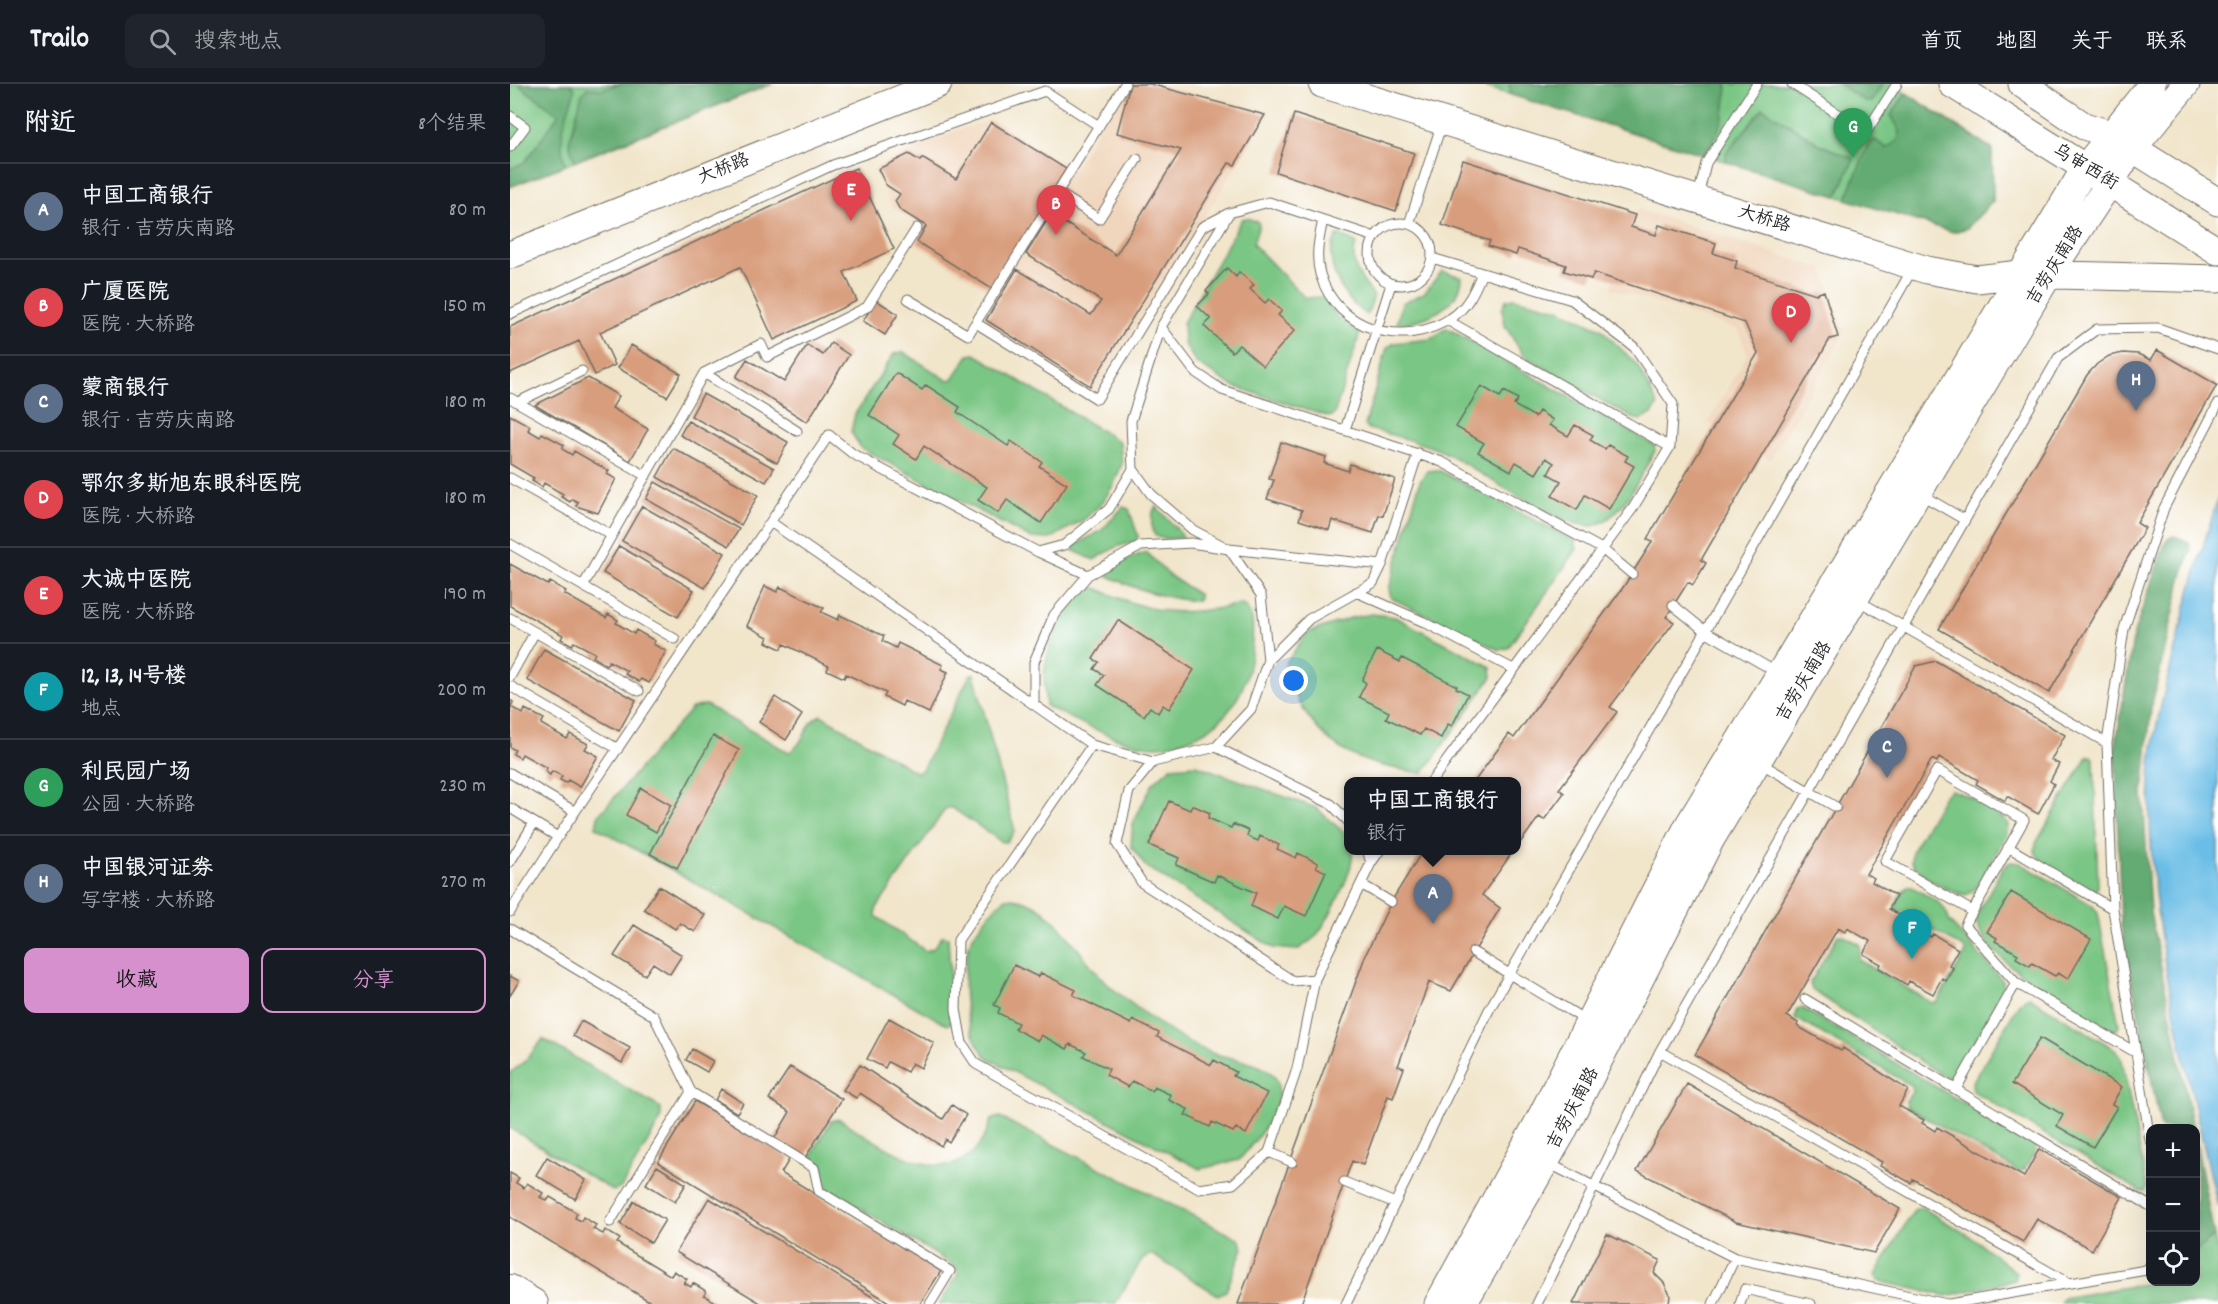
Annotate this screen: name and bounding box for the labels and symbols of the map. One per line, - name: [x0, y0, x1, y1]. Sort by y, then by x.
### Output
- pin: G: [1834, 109, 1872, 158]
- street label: 乌审西街: [2048, 139, 2122, 197]
- street label: 大桥路: [694, 148, 754, 192]
- pin: E: [832, 172, 870, 221]
- pin: B: [1036, 186, 1076, 235]
- street label: 大桥路: [1735, 200, 1793, 240]
- street label: 吉劳庆南路: [2022, 221, 2090, 311]
- pin: D: [1772, 294, 1810, 343]
- pin: H: [2116, 362, 2156, 411]
- street label: 吉劳庆南路: [1771, 637, 1839, 727]
- your location: [1279, 666, 1308, 695]
- pin: C: [1868, 728, 1906, 778]
- pin: A: [1414, 874, 1452, 924]
- pin: F: [1892, 910, 1932, 959]
- street label: 吉劳庆南路: [1542, 1063, 1606, 1155]

